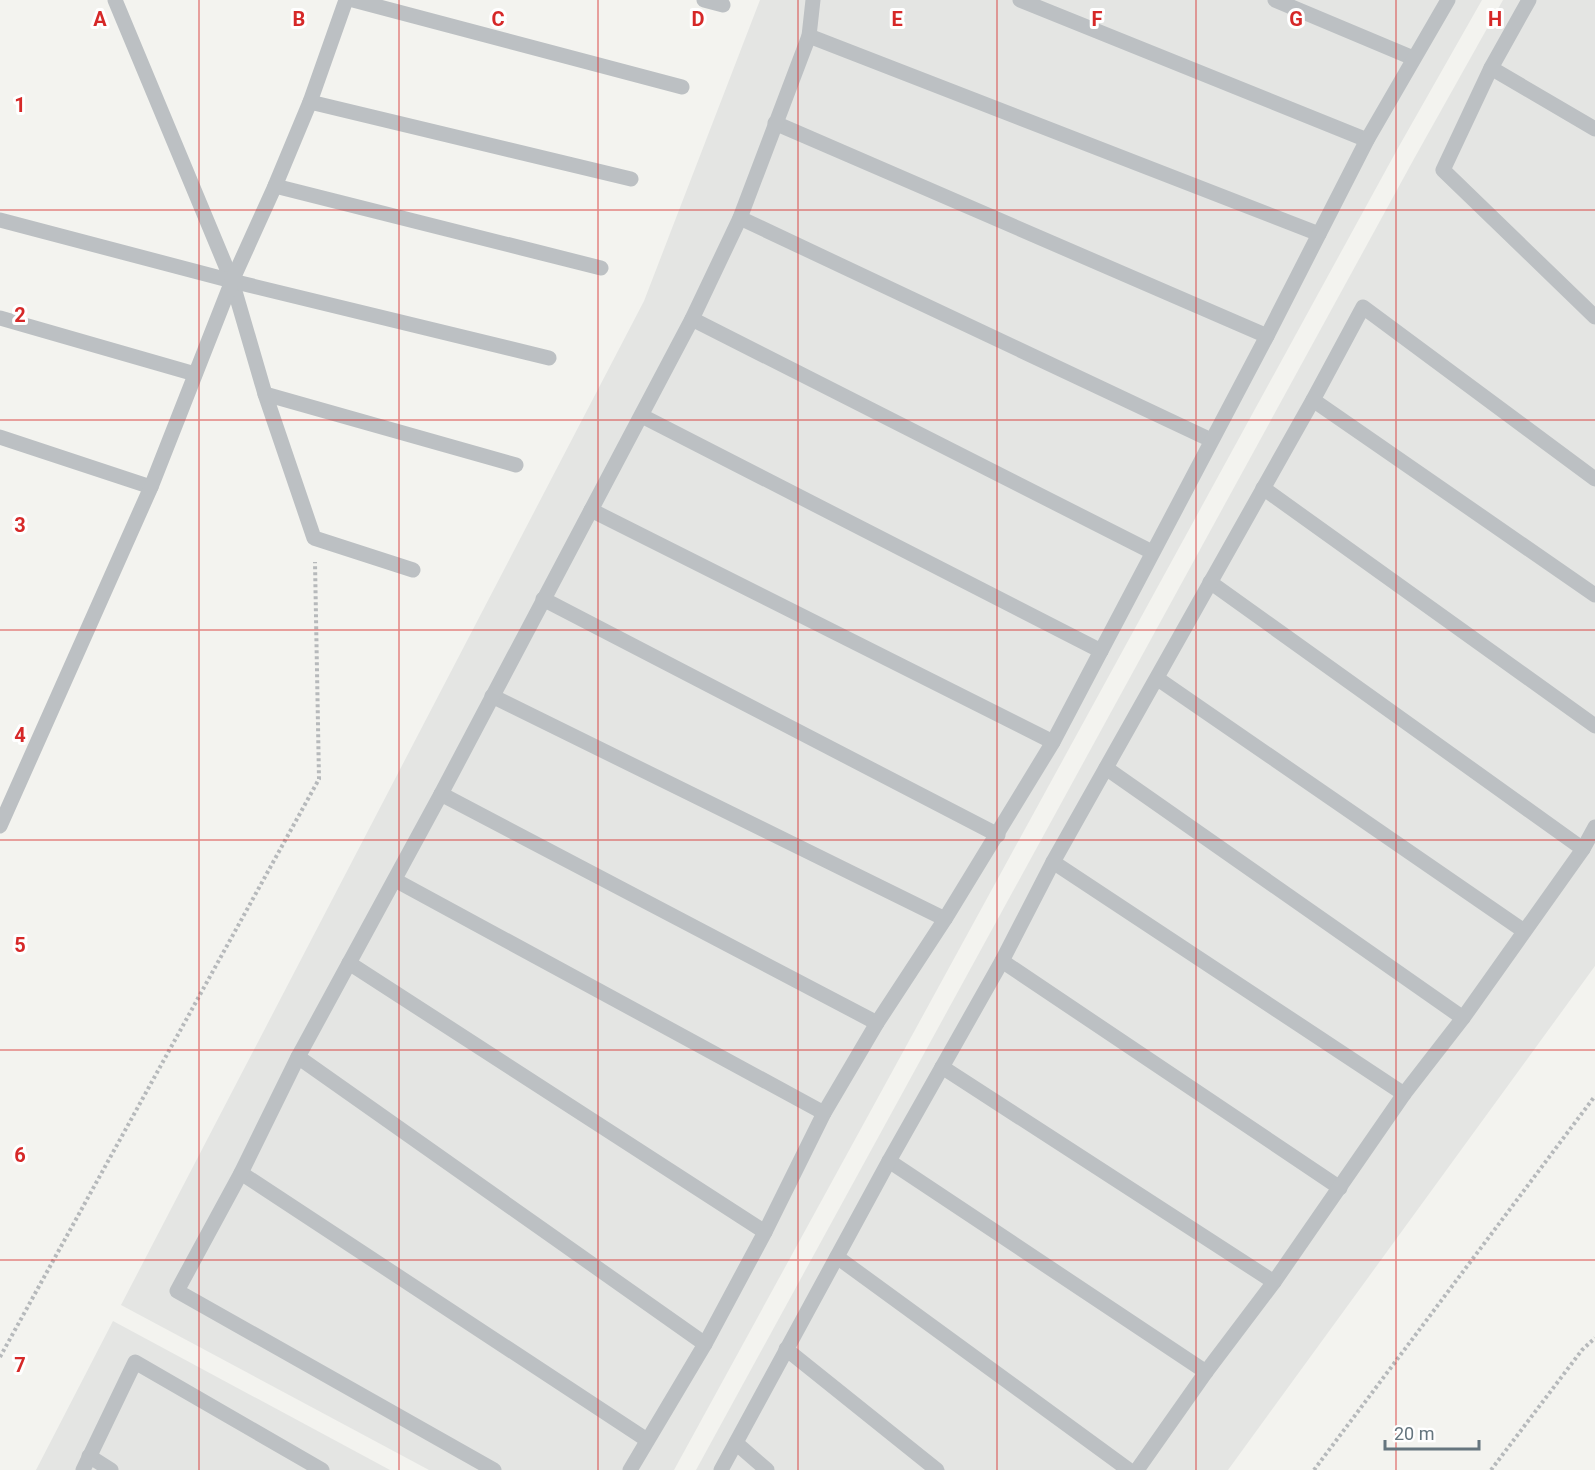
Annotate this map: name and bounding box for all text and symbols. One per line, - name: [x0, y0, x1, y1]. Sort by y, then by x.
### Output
- text: A: [93, 7, 107, 31]
- text: B: [293, 7, 305, 31]
- text: C: [491, 7, 505, 31]
- text: D: [692, 7, 705, 31]
- text: E: [891, 7, 903, 31]
- text: F: [1092, 7, 1103, 31]
- text: G: [1289, 7, 1303, 31]
- text: H: [1488, 7, 1502, 31]
- text: 1: [14, 93, 26, 117]
- text: 2: [14, 303, 26, 327]
- text: 3: [14, 513, 26, 537]
- text: 4: [14, 723, 26, 747]
- text: 5: [14, 933, 26, 957]
- text: 6: [14, 1143, 26, 1167]
- text: 7: [14, 1353, 26, 1377]
- scale bar: [1385, 1413, 1480, 1451]
- text: 20 m: [1394, 1423, 1434, 1444]

